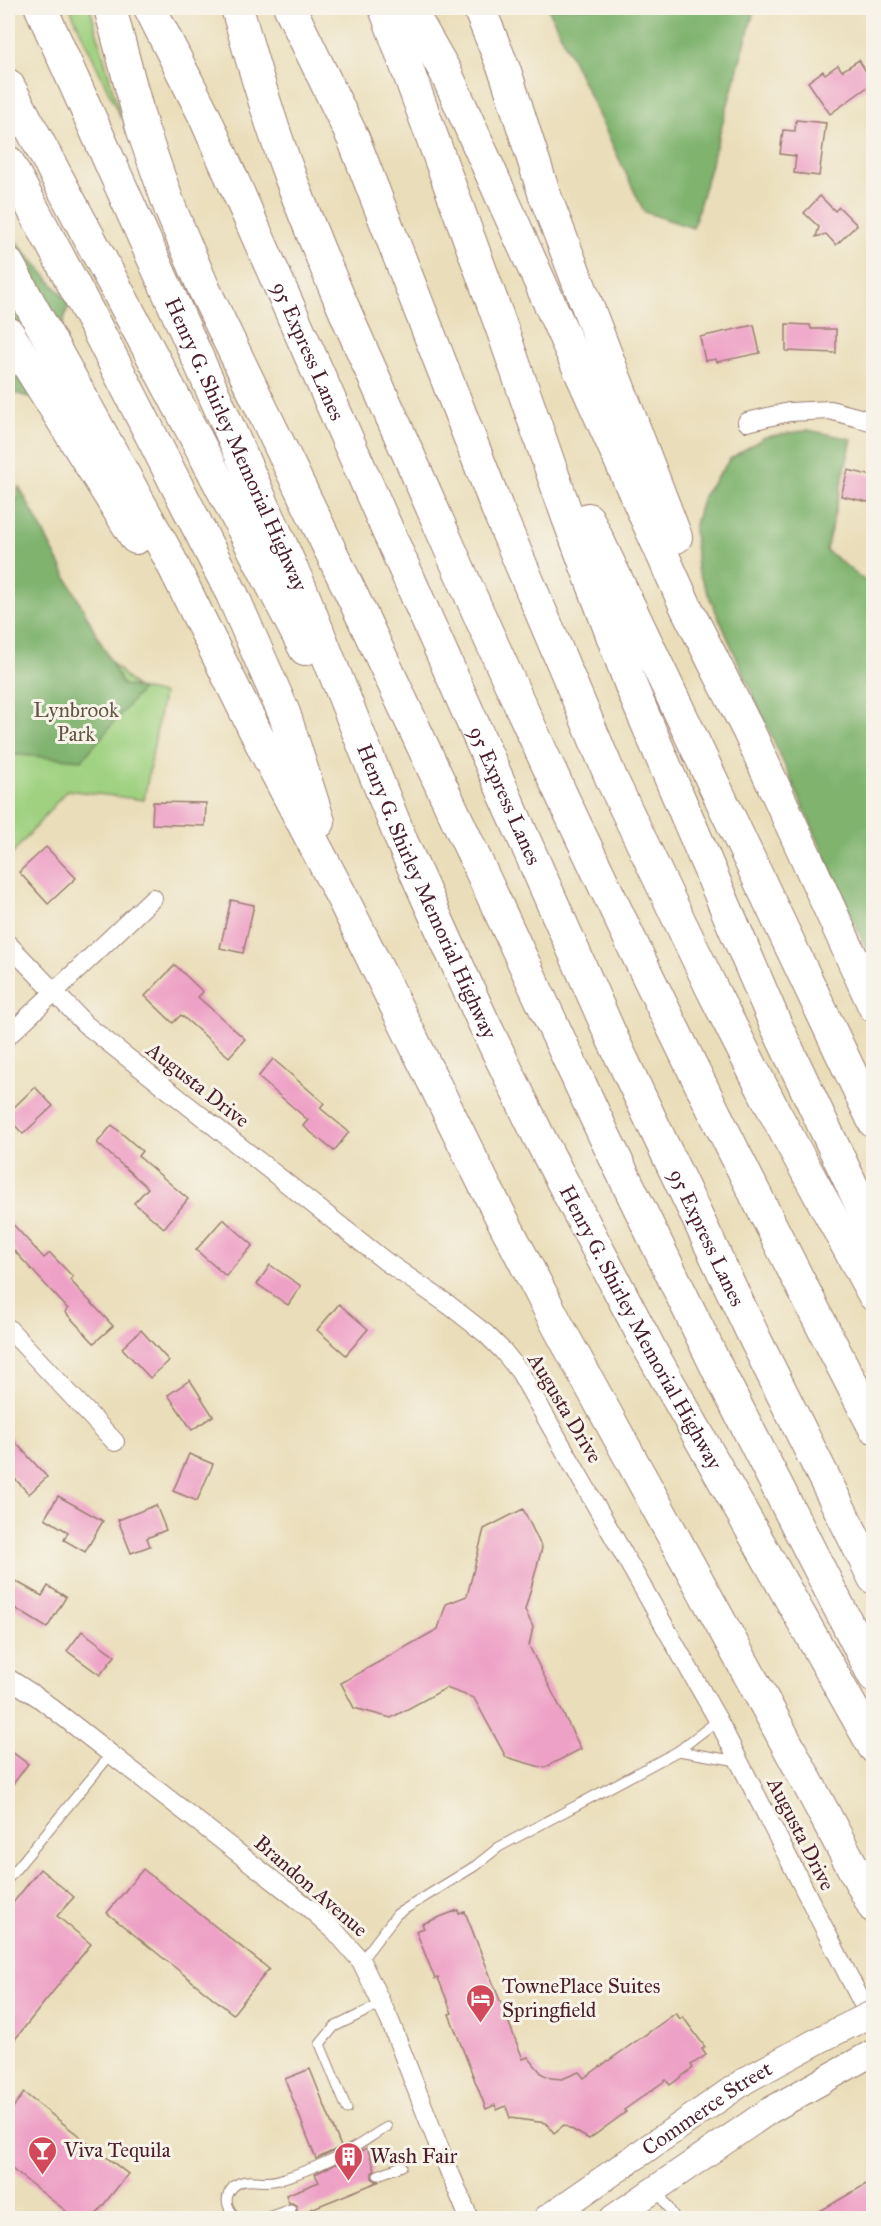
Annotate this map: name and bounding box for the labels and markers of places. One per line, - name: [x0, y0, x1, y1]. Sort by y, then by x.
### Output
- place label: TownePlace Suites Springfield: [502, 1973, 660, 2023]
- hotel icon: TownePlace Suites Springfield: [465, 1982, 497, 2024]
- bar icon: Viva Tequila: [27, 2134, 59, 2176]
- place label: Viva Tequila: [63, 2137, 171, 2163]
- building icon: Wash Fair: [333, 2140, 365, 2182]
- place label: Wash Fair: [370, 2143, 458, 2169]

